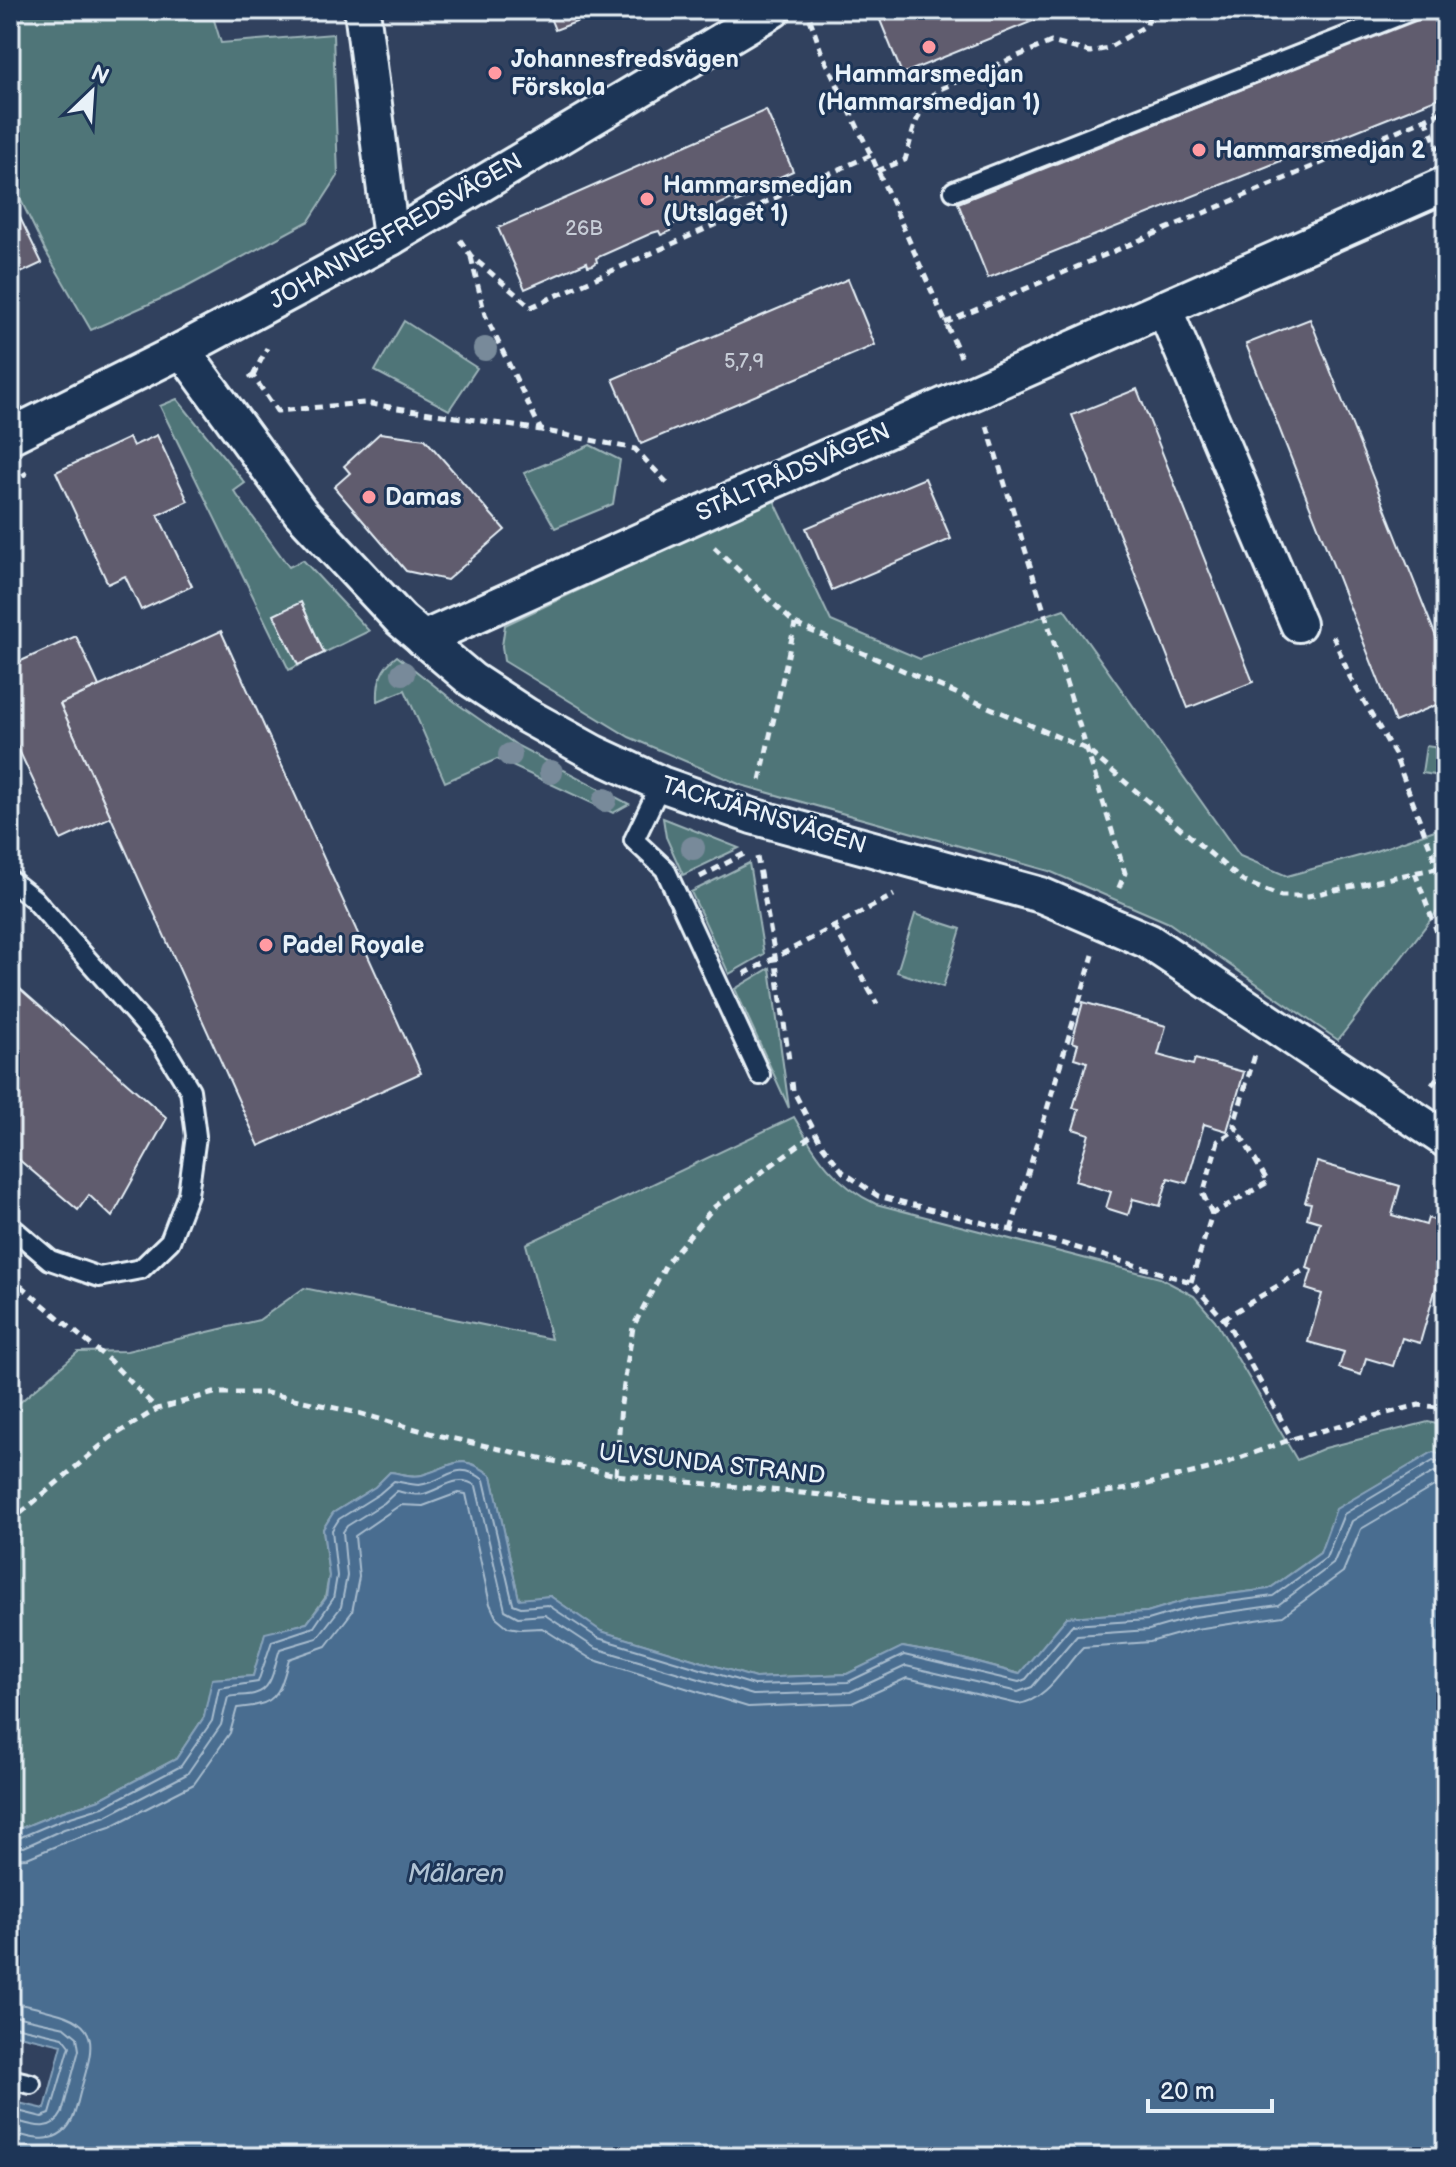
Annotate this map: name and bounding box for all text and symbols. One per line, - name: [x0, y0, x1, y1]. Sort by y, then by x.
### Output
- marker: Hammarsmedjan (Hammarsmedjan 1): [920, 38, 938, 56]
- place label: Johannesfredsvägen Förskola: [511, 45, 739, 102]
- north arrow: [52, 52, 132, 132]
- text: N: [87, 60, 113, 91]
- place label: Hammarsmedjan (Hammarsmedjan 1): [817, 60, 1041, 117]
- marker: Johannesfredsvägen Förskola: [486, 64, 504, 82]
- place label: Hammarsmedjan 2: [1215, 136, 1426, 165]
- marker: Hammarsmedjan 2: [1190, 141, 1208, 159]
- street label: JOHANNESFREDSVÄGEN: [264, 147, 528, 315]
- place label: Hammarsmedjan (Utslaget 1): [663, 171, 853, 228]
- marker: Hammarsmedjan (Utslaget 1): [638, 190, 656, 208]
- house number: 26B: [565, 217, 603, 241]
- house number: 5,7,9: [724, 350, 764, 374]
- street label: STÅLTRÅDSVÄGEN: [691, 415, 894, 528]
- place label: Damas: [385, 483, 462, 512]
- marker: Damas: [360, 488, 378, 506]
- street label: TACKJÄRNSVÄGEN: [658, 770, 870, 860]
- place label: Padel Royale: [282, 931, 425, 960]
- marker: Padel Royale: [257, 936, 275, 954]
- street label: ULVSUNDA STRAND: [597, 1438, 827, 1490]
- water label: Mälaren: [408, 1859, 504, 1890]
- scale bar: [1148, 2063, 1272, 2113]
- text: 20 m: [1160, 2077, 1215, 2106]

